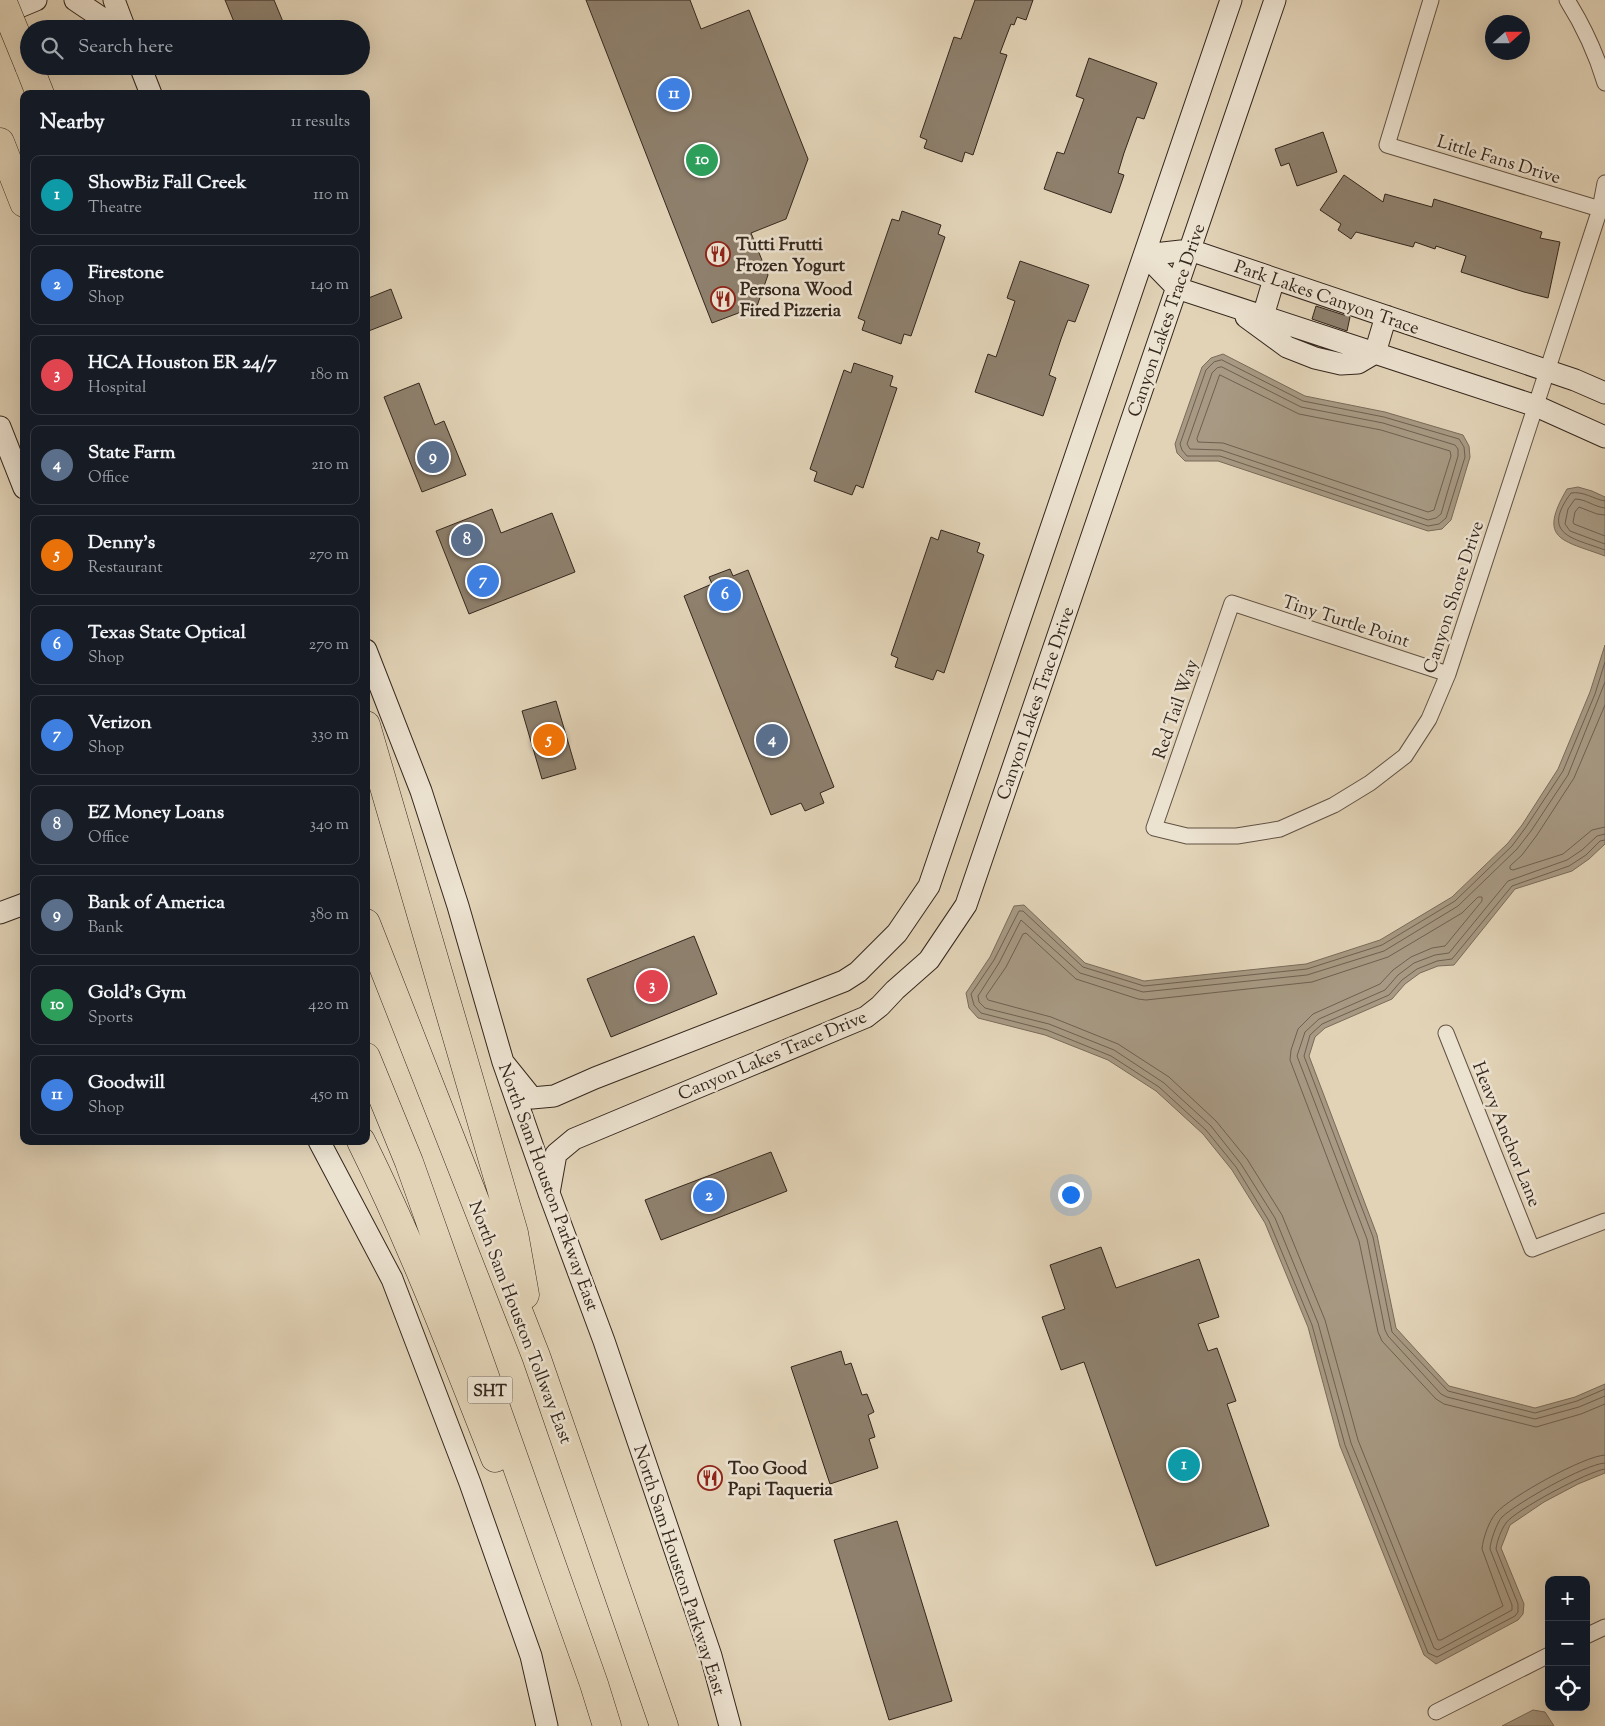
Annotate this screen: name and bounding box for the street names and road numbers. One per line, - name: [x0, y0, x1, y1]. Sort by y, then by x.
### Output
- street label: Little Fans Drive: [1433, 130, 1563, 192]
- street label: Canyon Lakes Trace Drive: [1123, 220, 1213, 421]
- street label: Park Lakes Canyon Trace: [1230, 255, 1422, 343]
- street label: Canyon Shore Drive: [1418, 518, 1492, 677]
- street label: Tiny Turtle Point: [1279, 590, 1412, 656]
- street label: Canyon Lakes Trace Drive: [992, 603, 1082, 804]
- street label: Red Tail Way: [1148, 656, 1206, 763]
- street label: Canyon Lakes Trace Drive: [674, 1005, 871, 1108]
- street label: Heavy Anchor Lane: [1464, 1058, 1546, 1211]
- street label: North Sam Houston Parkway East: [490, 1060, 604, 1315]
- street label: North Sam Houston Tollway East: [461, 1197, 578, 1448]
- road number: SHT: [468, 1376, 512, 1404]
- street label: North Sam Houston Parkway East: [625, 1442, 731, 1699]

